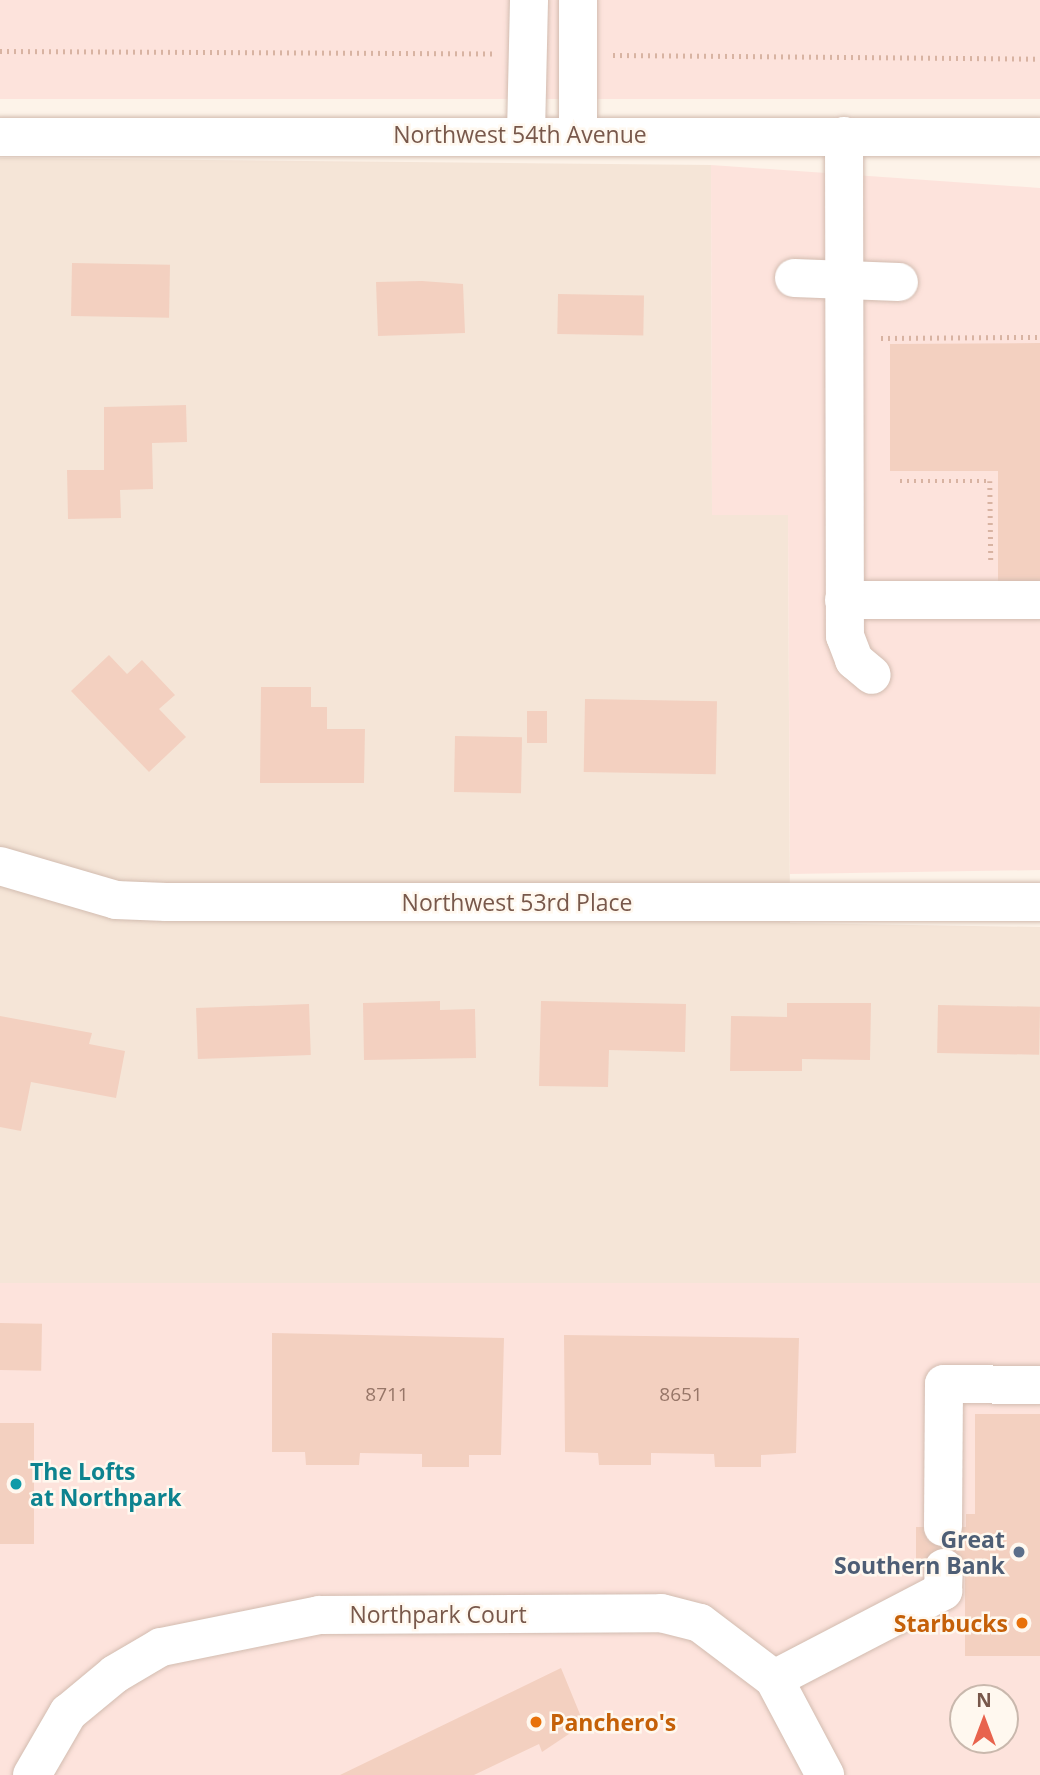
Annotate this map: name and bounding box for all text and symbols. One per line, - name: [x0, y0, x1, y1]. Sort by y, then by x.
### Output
- street label: Northwest 54th Avenue: [393, 120, 647, 148]
- street label: Northwest 53rd Place: [402, 888, 632, 916]
- house number: 8711: [365, 1384, 409, 1406]
- house number: 8651: [659, 1384, 703, 1406]
- place label: The Lofts at Northpark: [30, 1457, 181, 1511]
- marker: The Lofts at Northpark: [8, 1476, 24, 1492]
- place label: Great Southern Bank: [834, 1525, 1005, 1579]
- marker: Great Southern Bank: [1011, 1544, 1027, 1560]
- street label: Northpark Court: [349, 1600, 527, 1628]
- place label: Starbucks: [894, 1609, 1008, 1637]
- marker: Starbucks: [1014, 1615, 1030, 1631]
- north arrow: [949, 1684, 1019, 1754]
- text: N: [976, 1687, 992, 1713]
- place label: Panchero's: [550, 1708, 676, 1736]
- marker: Panchero's: [528, 1714, 544, 1730]

